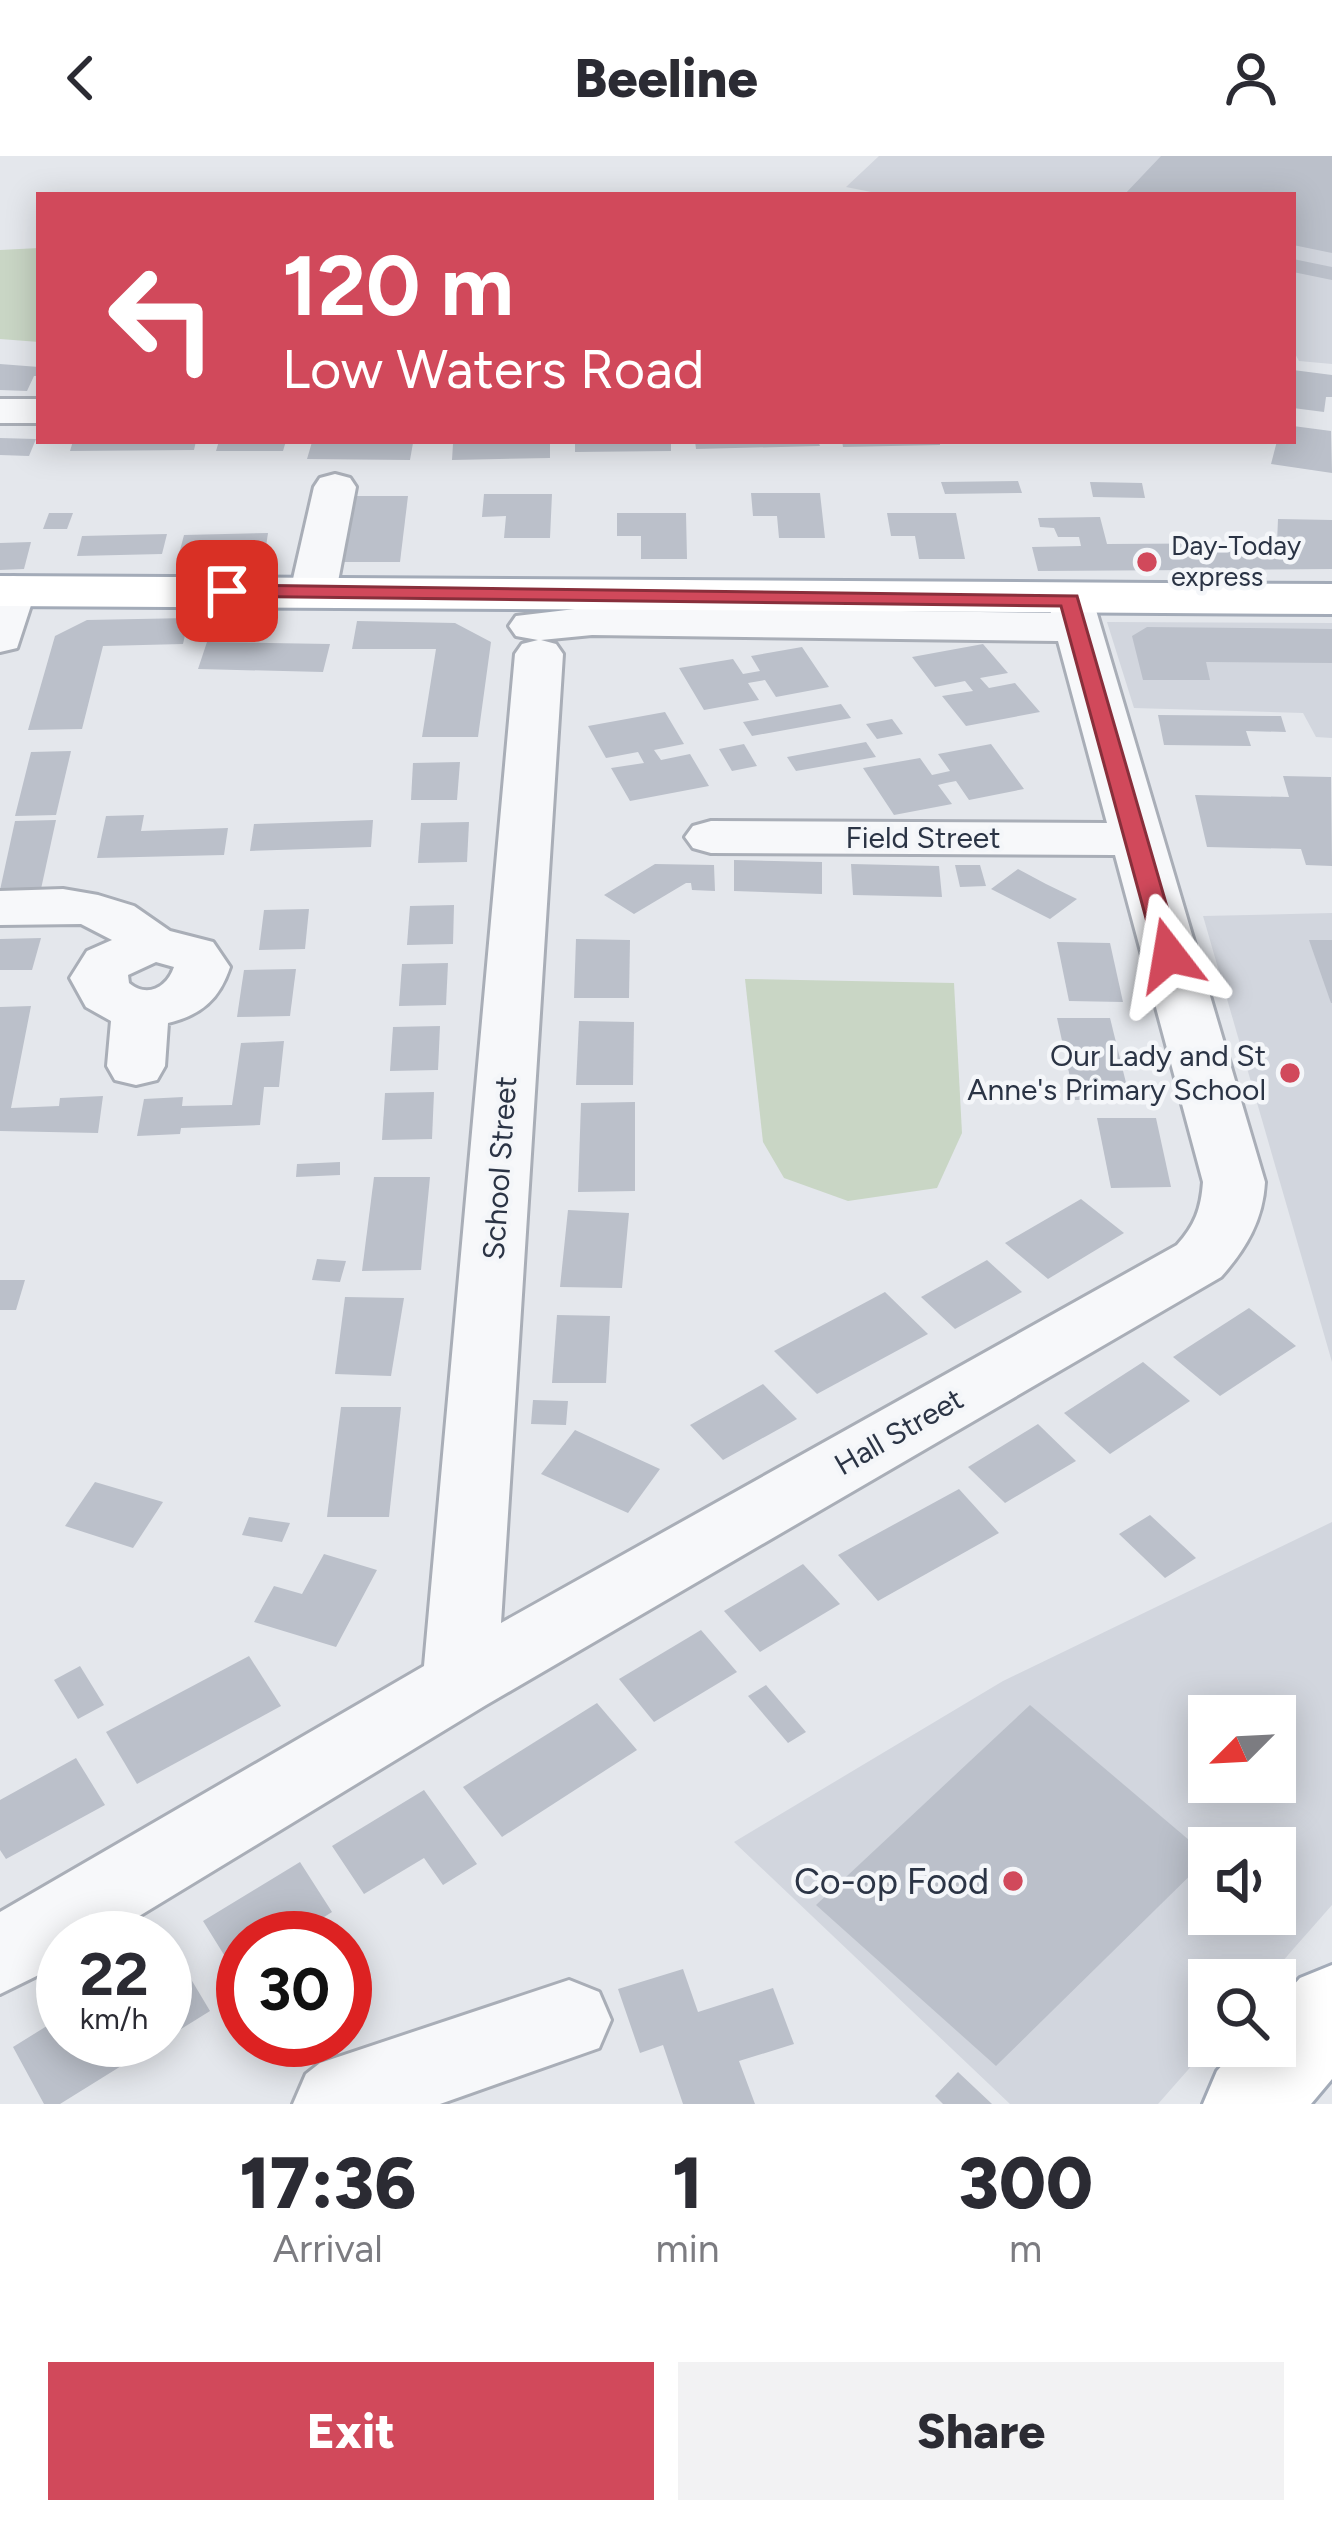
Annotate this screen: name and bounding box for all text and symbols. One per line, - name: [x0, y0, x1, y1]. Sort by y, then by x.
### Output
- icon: back: [48, 45, 114, 111]
- icon: person: [1218, 45, 1284, 111]
- text: Beeline: [574, 46, 758, 111]
- text: 120 m: [282, 235, 514, 336]
- icon: left: [84, 240, 240, 396]
- text: Low Waters Road: [282, 337, 704, 402]
- place label: Day-Today express: [1171, 529, 1301, 593]
- pin: [176, 540, 278, 642]
- marker: Day-Today express: [1134, 549, 1160, 575]
- icon: arrive: [194, 558, 260, 624]
- street label: Field Street: [845, 819, 1001, 856]
- position arrow: [1106, 892, 1232, 1018]
- place label: Our Lady and St Anne's Primary School: [967, 1037, 1266, 1108]
- marker: Our Lady and St Anne's Primary School: [1277, 1060, 1303, 1086]
- street label: School Street: [475, 1075, 524, 1261]
- street label: Hall Street: [828, 1380, 970, 1483]
- north arrow: [1188, 1695, 1296, 1803]
- map controls: [1188, 1695, 1296, 2067]
- button: sound: [1188, 1827, 1296, 1935]
- place label: Co-op Food: [794, 1860, 989, 1903]
- marker: Co-op Food: [1000, 1868, 1026, 1894]
- speed limit sign: 30: [216, 1911, 372, 2067]
- text: 22: [79, 1938, 149, 2010]
- button: search: [1188, 1959, 1296, 2067]
- text: km/h: [80, 2000, 148, 2037]
- text: 17:36: [239, 2140, 416, 2226]
- text: 1: [672, 2140, 703, 2226]
- text: 300: [959, 2140, 1093, 2226]
- text: Arrival: [273, 2225, 383, 2272]
- text: min: [655, 2225, 719, 2272]
- text: m: [1009, 2225, 1042, 2272]
- button: Exit: [48, 2362, 654, 2500]
- button: Share: [678, 2362, 1284, 2500]

